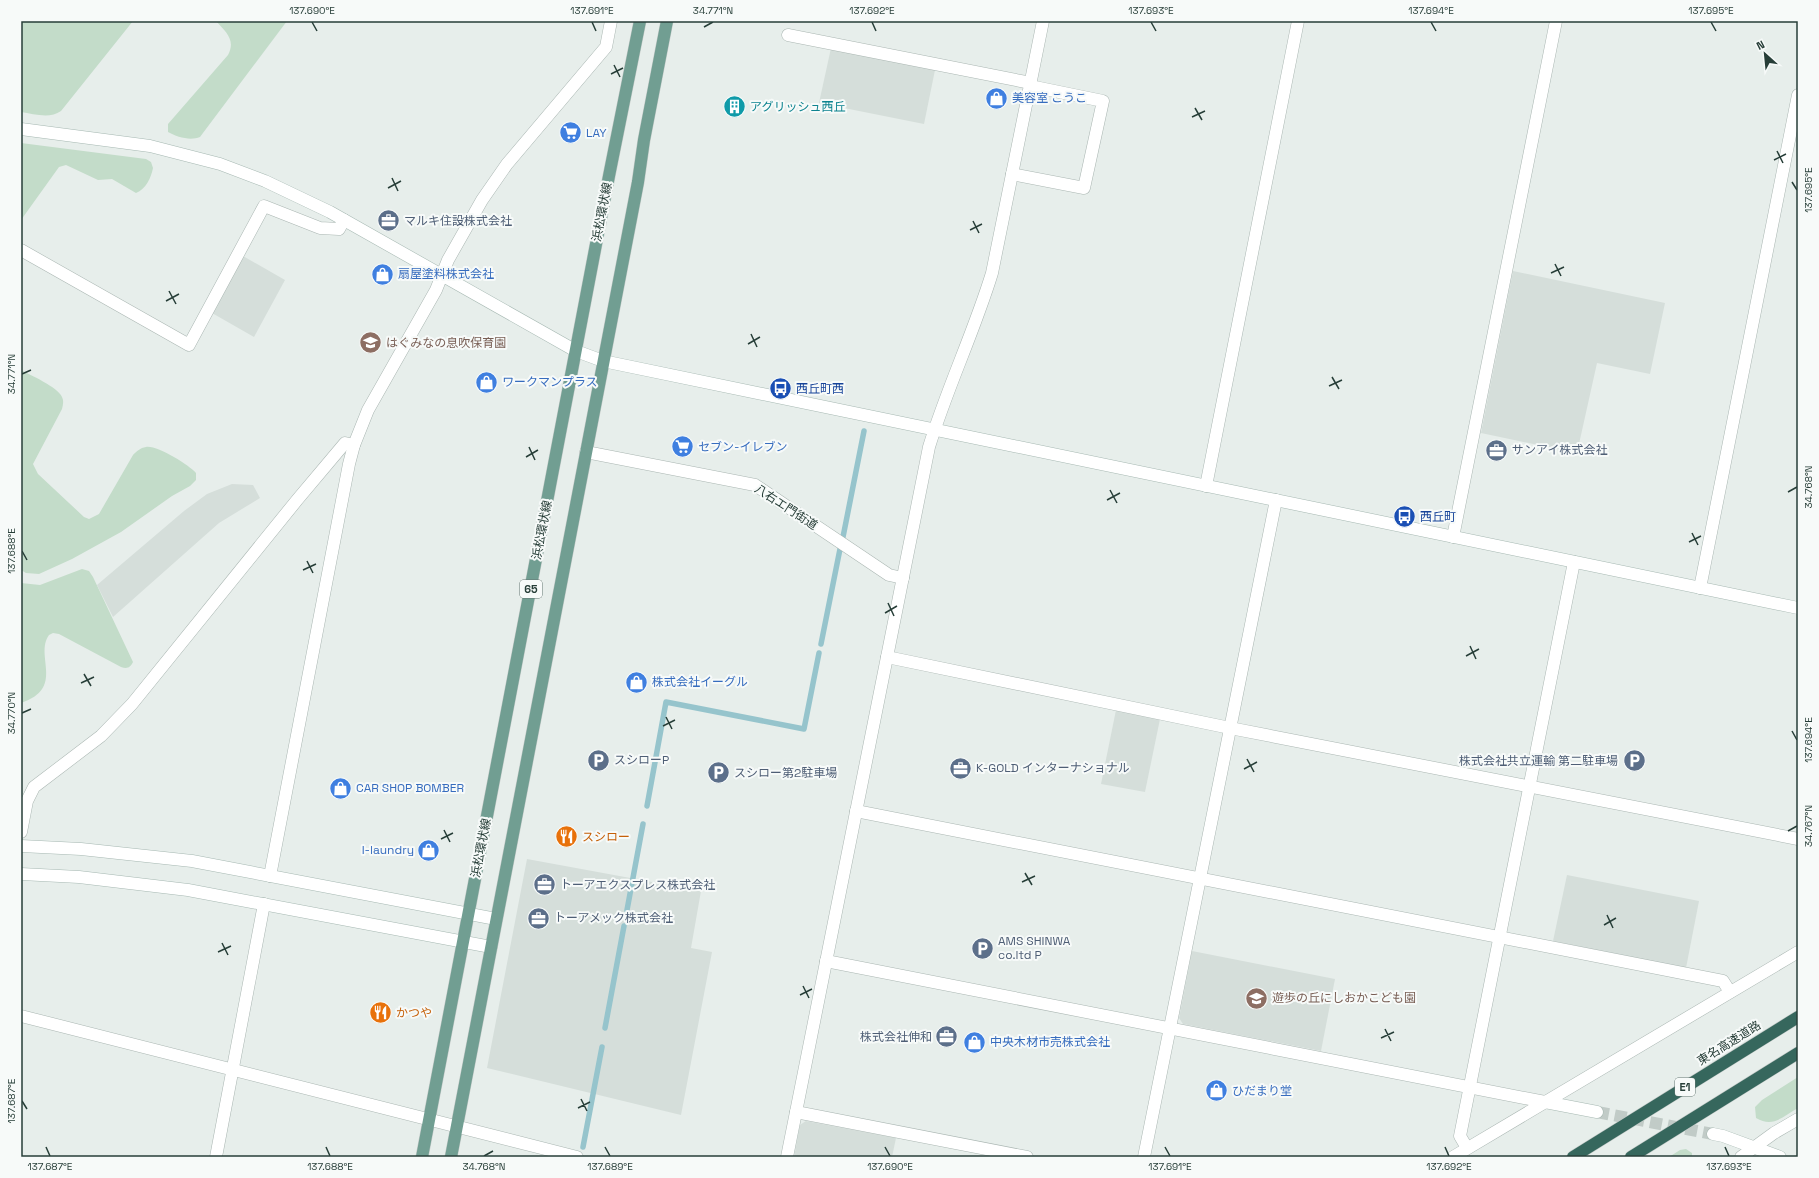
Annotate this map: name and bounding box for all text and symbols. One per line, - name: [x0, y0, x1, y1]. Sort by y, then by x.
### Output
- text: 137.690°E: [289, 4, 335, 17]
- text: 137.691°E: [570, 4, 614, 17]
- text: 34.771°N: [693, 4, 733, 17]
- text: 137.692°E: [849, 4, 895, 17]
- text: 137.693°E: [1128, 4, 1174, 17]
- text: 137.694°E: [1408, 4, 1454, 17]
- text: 137.695°E: [1688, 4, 1734, 17]
- north arrow: [1745, 34, 1785, 74]
- text: N: [1754, 37, 1767, 53]
- shop icon: 美容室 こうこ: [984, 85, 1010, 111]
- place label: 美容室 こうこ: [1012, 90, 1087, 106]
- building icon: アグリッシュ西丘: [721, 94, 747, 120]
- place label: アグリッシュ西丘: [750, 99, 845, 115]
- supermarket icon: LAY: [557, 120, 583, 146]
- place label: LAY: [586, 125, 607, 141]
- text: 137.695°E: [1802, 167, 1815, 213]
- street label: 浜松環状線: [588, 181, 616, 243]
- office icon: マルキ住設株式会社: [375, 208, 401, 234]
- place label: マルキ住設株式会社: [404, 213, 512, 229]
- shop icon: 扇屋塗料株式会社: [369, 261, 395, 287]
- place label: 扇屋塗料株式会社: [398, 266, 494, 282]
- school or university icon: はぐみなの息吹保育園: [357, 330, 383, 356]
- place label: はぐみなの息吹保育園: [386, 335, 506, 351]
- text: 34.771°N: [5, 354, 18, 394]
- shop icon: ワークマンプラス: [474, 369, 500, 395]
- place label: ワークマンプラス: [502, 374, 597, 390]
- bus stop icon: 西丘町西: [767, 376, 793, 402]
- place label: 西丘町西: [796, 381, 844, 397]
- supermarket icon: セブン-イレブン: [670, 434, 696, 460]
- office icon: サンアイ株式会社: [1483, 437, 1509, 463]
- place label: セブン-イレブン: [698, 439, 787, 455]
- place label: サンアイ株式会社: [1512, 442, 1607, 458]
- text: 34.768°N: [1802, 466, 1815, 508]
- street label: 八右エ門街道: [751, 481, 821, 533]
- street label: 浜松環状線: [528, 499, 556, 561]
- bus stop icon: 西丘町: [1392, 504, 1418, 530]
- place label: 西丘町: [1420, 509, 1456, 525]
- text: 137.688°E: [5, 528, 18, 574]
- road number: 65: [520, 580, 542, 598]
- shop icon: 株式会社イーグル: [623, 669, 649, 695]
- place label: 株式会社イーグル: [652, 674, 748, 690]
- text: 34.770°N: [5, 692, 18, 734]
- text: 137.694°E: [1802, 717, 1815, 763]
- parking icon: スシローP: [586, 747, 612, 773]
- parking icon: 株式会社共立運輸 第二駐車場: [1621, 748, 1647, 774]
- place label: スシローP: [614, 752, 669, 768]
- place label: 株式会社共立運輸 第二駐車場: [1459, 753, 1618, 769]
- office icon: K-GOLD インターナショナル: [947, 755, 973, 781]
- parking icon: スシロー第2駐車場: [706, 760, 732, 786]
- place label: K-GOLD インターナショナル: [976, 760, 1130, 776]
- place label: スシロー第2駐車場: [734, 765, 837, 781]
- shop icon: CAR SHOP BOMBER: [328, 775, 354, 801]
- place label: CAR SHOP BOMBER: [356, 780, 464, 796]
- text: 34.767°N: [1802, 805, 1815, 847]
- street label: 浜松環状線: [467, 817, 495, 879]
- restaurant icon: スシロー: [554, 824, 580, 850]
- place label: スシロー: [582, 829, 630, 845]
- shop icon: I-laundry: [416, 837, 442, 863]
- place label: I-laundry: [362, 842, 414, 858]
- office icon: トーアエクスプレス株式会社: [531, 872, 557, 898]
- place label: トーアエクスプレス株式会社: [560, 877, 715, 893]
- office icon: トーアメック株式会社: [525, 905, 551, 931]
- place label: トーアメック株式会社: [554, 910, 673, 926]
- place label: AMS SHINWA co.ltd P: [998, 933, 1071, 963]
- parking icon: AMS SHINWA co.ltd P: [969, 935, 995, 961]
- school or university icon: 遊歩の丘にしおかこども園: [1244, 985, 1270, 1011]
- place label: 遊歩の丘にしおかこども園: [1272, 990, 1416, 1006]
- restaurant icon: かつや: [368, 1000, 394, 1026]
- place label: かつや: [396, 1005, 432, 1021]
- street label: 東名高速道路: [1694, 1017, 1764, 1069]
- office icon: 株式会社伸和: [934, 1024, 960, 1050]
- place label: 株式会社伸和: [860, 1029, 932, 1045]
- shop icon: 中央木材市売株式会社: [961, 1029, 987, 1055]
- place label: 中央木材市売株式会社: [990, 1034, 1110, 1050]
- text: 137.687°E: [5, 1078, 18, 1123]
- shop icon: ひだまり堂: [1204, 1078, 1230, 1104]
- road number: E1: [1675, 1078, 1695, 1096]
- place label: ひだまり堂: [1232, 1083, 1292, 1099]
- text: 137.687°E: [28, 1160, 73, 1173]
- text: 137.688°E: [307, 1160, 353, 1173]
- text: 34.768°N: [463, 1160, 505, 1173]
- text: 137.689°E: [587, 1160, 633, 1173]
- text: 137.690°E: [867, 1160, 913, 1173]
- text: 137.691°E: [1148, 1160, 1192, 1173]
- text: 137.692°E: [1426, 1160, 1472, 1173]
- text: 137.693°E: [1706, 1160, 1752, 1173]

